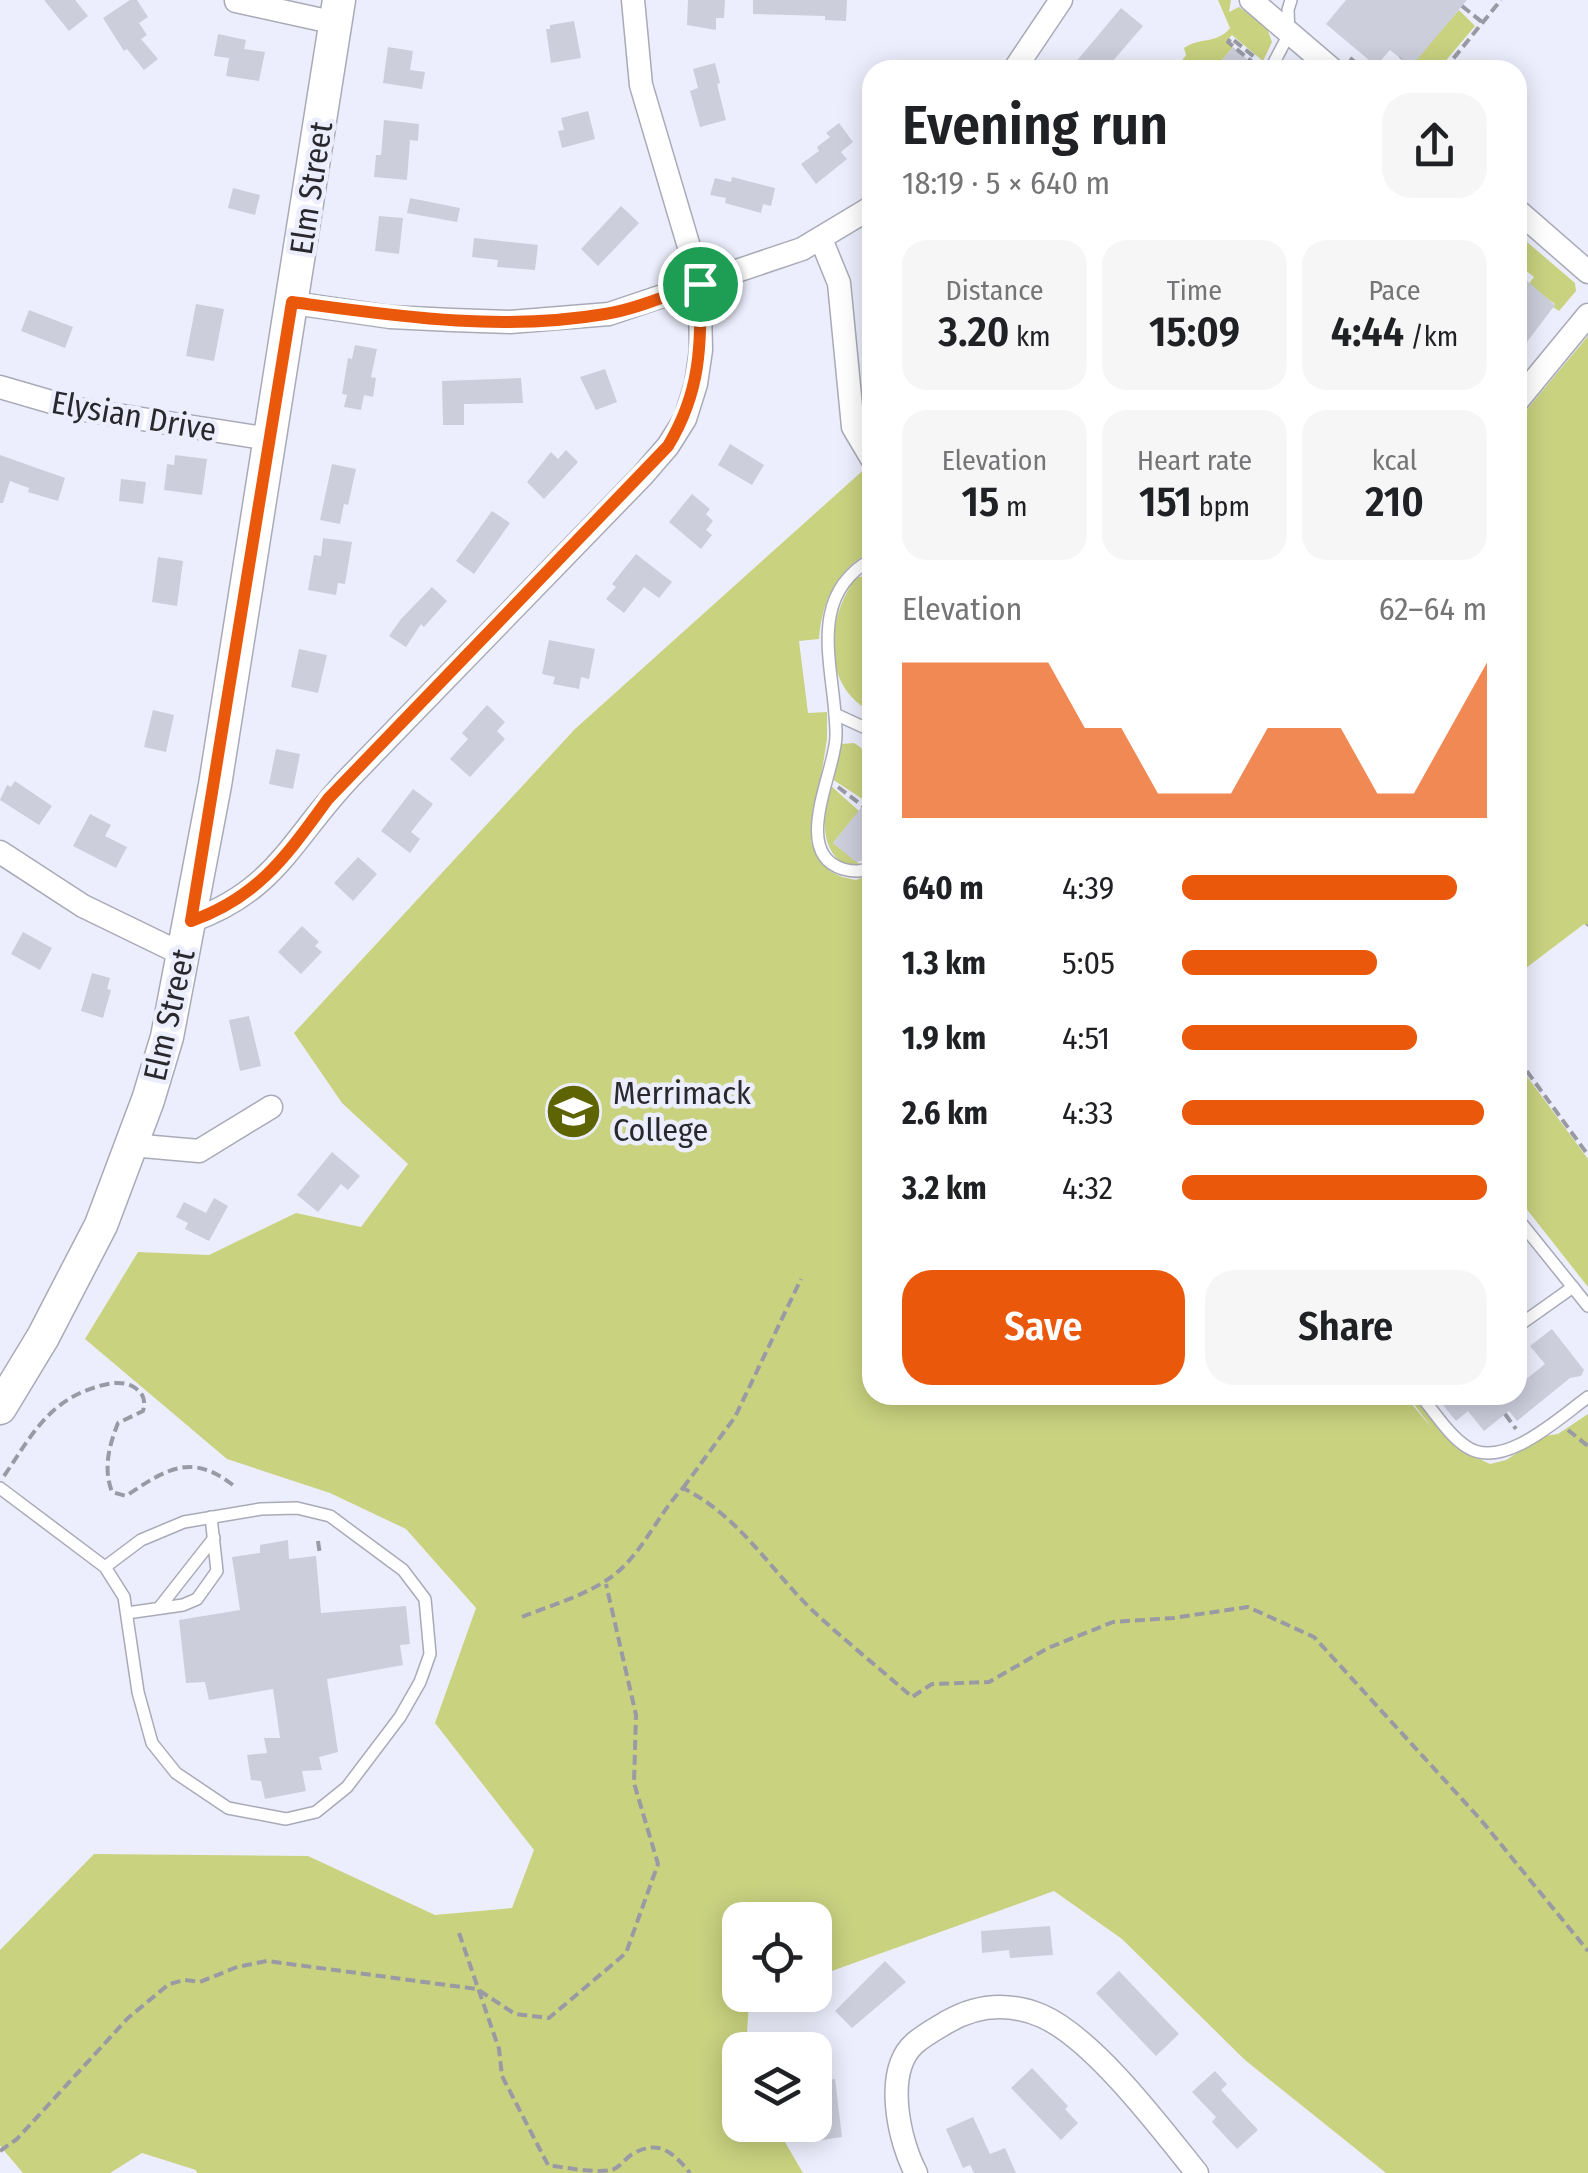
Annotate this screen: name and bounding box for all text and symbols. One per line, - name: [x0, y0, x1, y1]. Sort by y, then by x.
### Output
- text: Evening run: [902, 93, 1168, 159]
- button: share: [1382, 93, 1487, 198]
- street label: Elm Street: [282, 118, 340, 257]
- text: 18:19 · 5 × 640 m: [902, 164, 1110, 202]
- pin: [658, 242, 743, 327]
- icon: arrive: [673, 257, 728, 312]
- text: Distance: [945, 274, 1044, 307]
- text: Time: [1167, 274, 1222, 307]
- text: Pace: [1368, 274, 1421, 307]
- text: 3.20: [938, 307, 1009, 357]
- text: 15:09: [1149, 307, 1240, 357]
- text: 4:44: [1331, 307, 1404, 357]
- text: km: [1009, 320, 1051, 353]
- text: /km: [1404, 320, 1458, 353]
- street label: Elysian Drive: [49, 383, 219, 449]
- text: Elevation: [942, 444, 1047, 477]
- text: Heart rate: [1137, 444, 1252, 477]
- text: kcal: [1372, 444, 1417, 477]
- text: 15: [962, 477, 999, 527]
- text: 151: [1139, 477, 1192, 527]
- text: 210: [1365, 477, 1424, 527]
- text: m: [999, 490, 1027, 523]
- text: bpm: [1192, 490, 1250, 523]
- text: Elevation: [902, 590, 1022, 628]
- text: 62–64 m: [1379, 590, 1487, 628]
- text: 640 m: [902, 869, 984, 907]
- text: 4:39: [1062, 869, 1114, 907]
- text: 1.3 km: [902, 944, 986, 982]
- text: 5:05: [1062, 944, 1115, 982]
- street label: Elm Street: [135, 945, 203, 1085]
- text: 1.9 km: [902, 1019, 986, 1057]
- text: 4:51: [1062, 1019, 1110, 1057]
- place label: Merrimack College: [613, 1074, 751, 1149]
- school or university icon: Merrimack College: [544, 1081, 604, 1141]
- text: 2.6 km: [902, 1094, 988, 1132]
- text: 4:33: [1062, 1094, 1113, 1132]
- text: 3.2 km: [902, 1169, 987, 1207]
- text: 4:32: [1062, 1169, 1113, 1207]
- button: Save: [902, 1270, 1185, 1385]
- button: Share: [1205, 1270, 1487, 1385]
- map controls: [722, 1902, 832, 2142]
- button: locate: [722, 1902, 832, 2012]
- button: layers: [722, 2032, 832, 2142]

